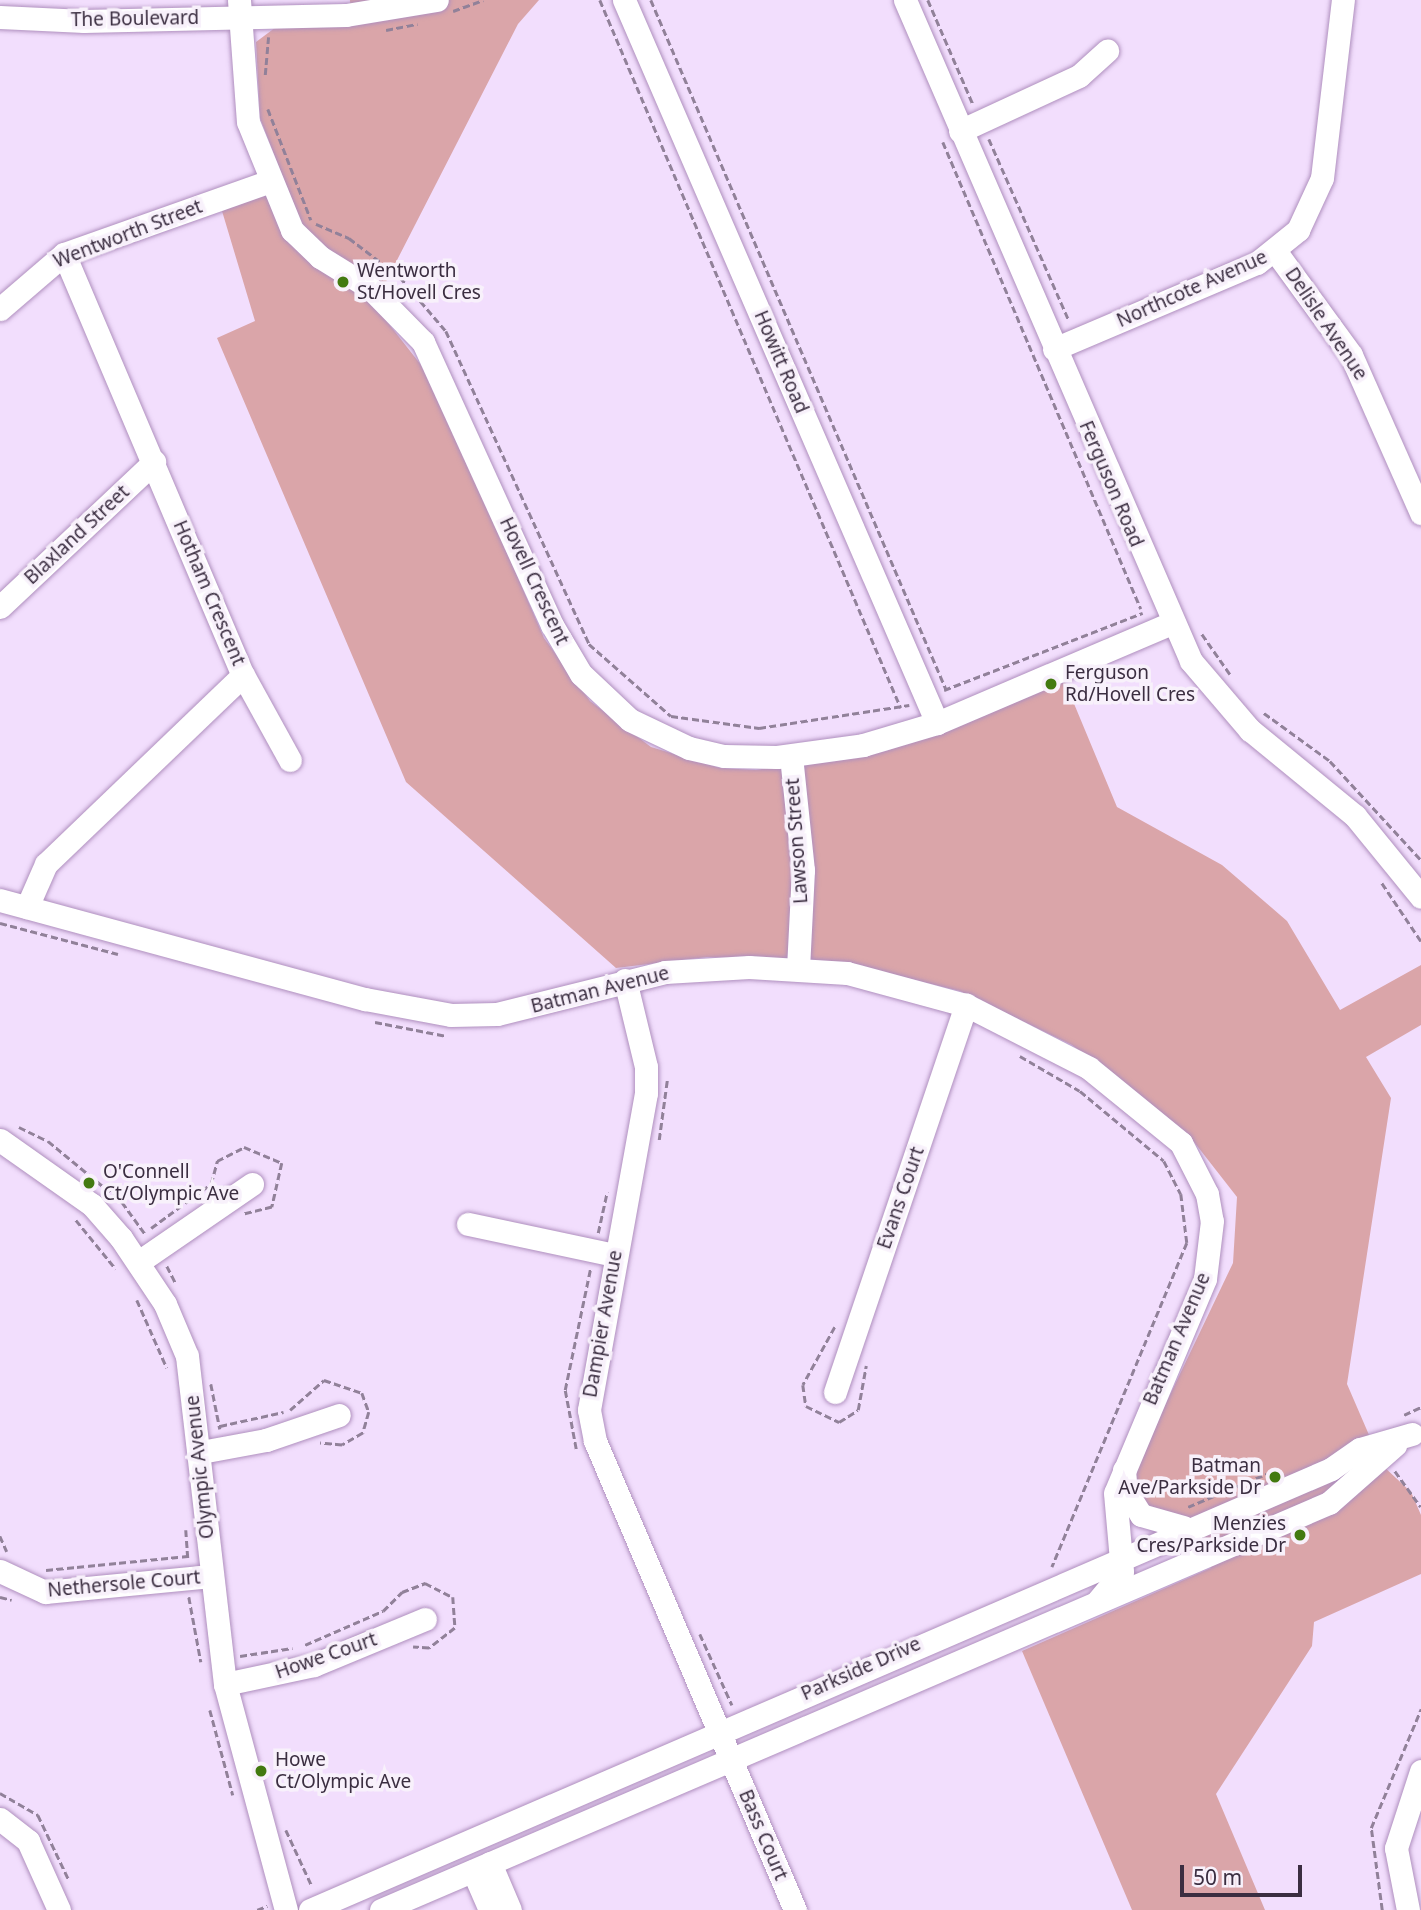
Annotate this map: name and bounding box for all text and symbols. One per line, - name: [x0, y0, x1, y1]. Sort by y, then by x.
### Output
- street label: The Boulevard: [71, 6, 199, 32]
- street label: Wentworth Street: [50, 195, 206, 273]
- street label: Northcote Avenue: [1113, 246, 1271, 332]
- place label: Wentworth St/Hovell Cres: [357, 260, 481, 304]
- street label: Delisle Avenue: [1280, 263, 1372, 385]
- marker: Wentworth St/Hovell Cres: [335, 274, 351, 290]
- street label: Howitt Road: [749, 307, 813, 417]
- street label: Ferguson Road: [1074, 418, 1148, 550]
- street label: Blaxland Street: [20, 481, 134, 589]
- street label: Hovell Crescent: [495, 514, 573, 648]
- street label: Hotham Crescent: [168, 517, 250, 669]
- place label: Ferguson Rd/Hovell Cres: [1065, 662, 1195, 706]
- marker: Ferguson Rd/Hovell Cres: [1043, 676, 1059, 692]
- street label: Lawson Street: [781, 777, 813, 905]
- street label: Batman Avenue: [529, 962, 671, 1018]
- street label: Evans Court: [873, 1144, 929, 1252]
- place label: O'Connell Ct/Olympic Ave: [103, 1161, 239, 1205]
- marker: O'Connell Ct/Olympic Ave: [81, 1175, 97, 1191]
- street label: Dampier Avenue: [579, 1249, 627, 1399]
- street label: Batman Avenue: [1139, 1269, 1215, 1409]
- street label: Olympic Avenue: [181, 1394, 219, 1540]
- place label: Batman Ave/Parkside Dr: [1118, 1455, 1261, 1499]
- marker: Batman Ave/Parkside Dr: [1267, 1469, 1283, 1485]
- place label: Menzies Cres/Parkside Dr: [1136, 1513, 1286, 1557]
- marker: Menzies Cres/Parkside Dr: [1292, 1527, 1308, 1543]
- street label: Nethersole Court: [47, 1566, 201, 1602]
- street label: Howe Court: [272, 1628, 380, 1684]
- street label: Parkside Drive: [798, 1632, 924, 1706]
- place label: Howe Ct/Olympic Ave: [275, 1749, 411, 1793]
- marker: Howe Ct/Olympic Ave: [253, 1763, 269, 1779]
- street label: Bass Court: [734, 1786, 792, 1884]
- scale bar: [1183, 1850, 1306, 1894]
- text: 50 m: [1193, 1863, 1242, 1891]

